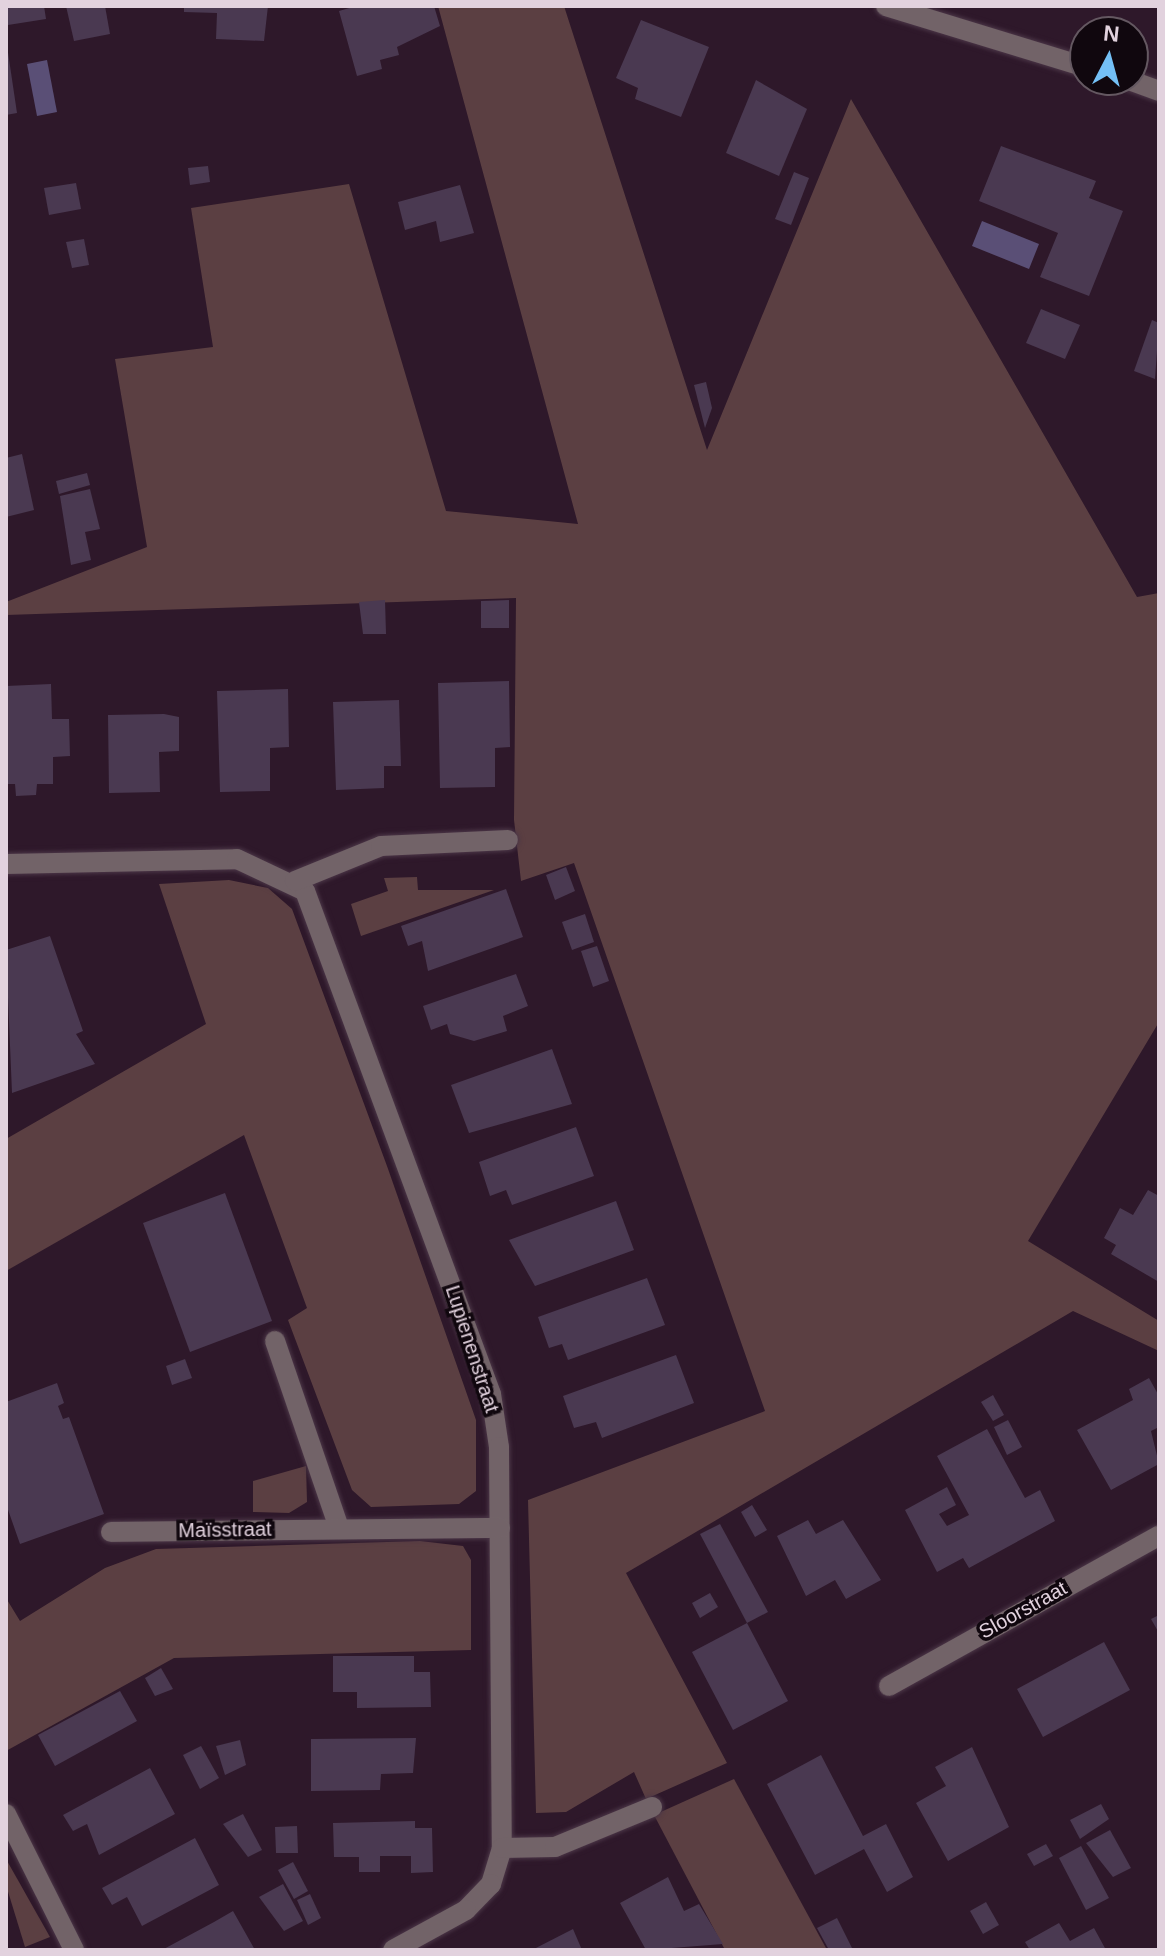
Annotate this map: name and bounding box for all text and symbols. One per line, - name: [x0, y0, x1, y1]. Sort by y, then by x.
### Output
- north arrow: [1069, 16, 1149, 96]
- text: N: [1102, 20, 1121, 47]
- street label: Lupienenstraat: [440, 1282, 504, 1416]
- street label: Maïsstraat: [178, 1517, 272, 1543]
- street label: Sloorstraat: [975, 1576, 1071, 1644]

